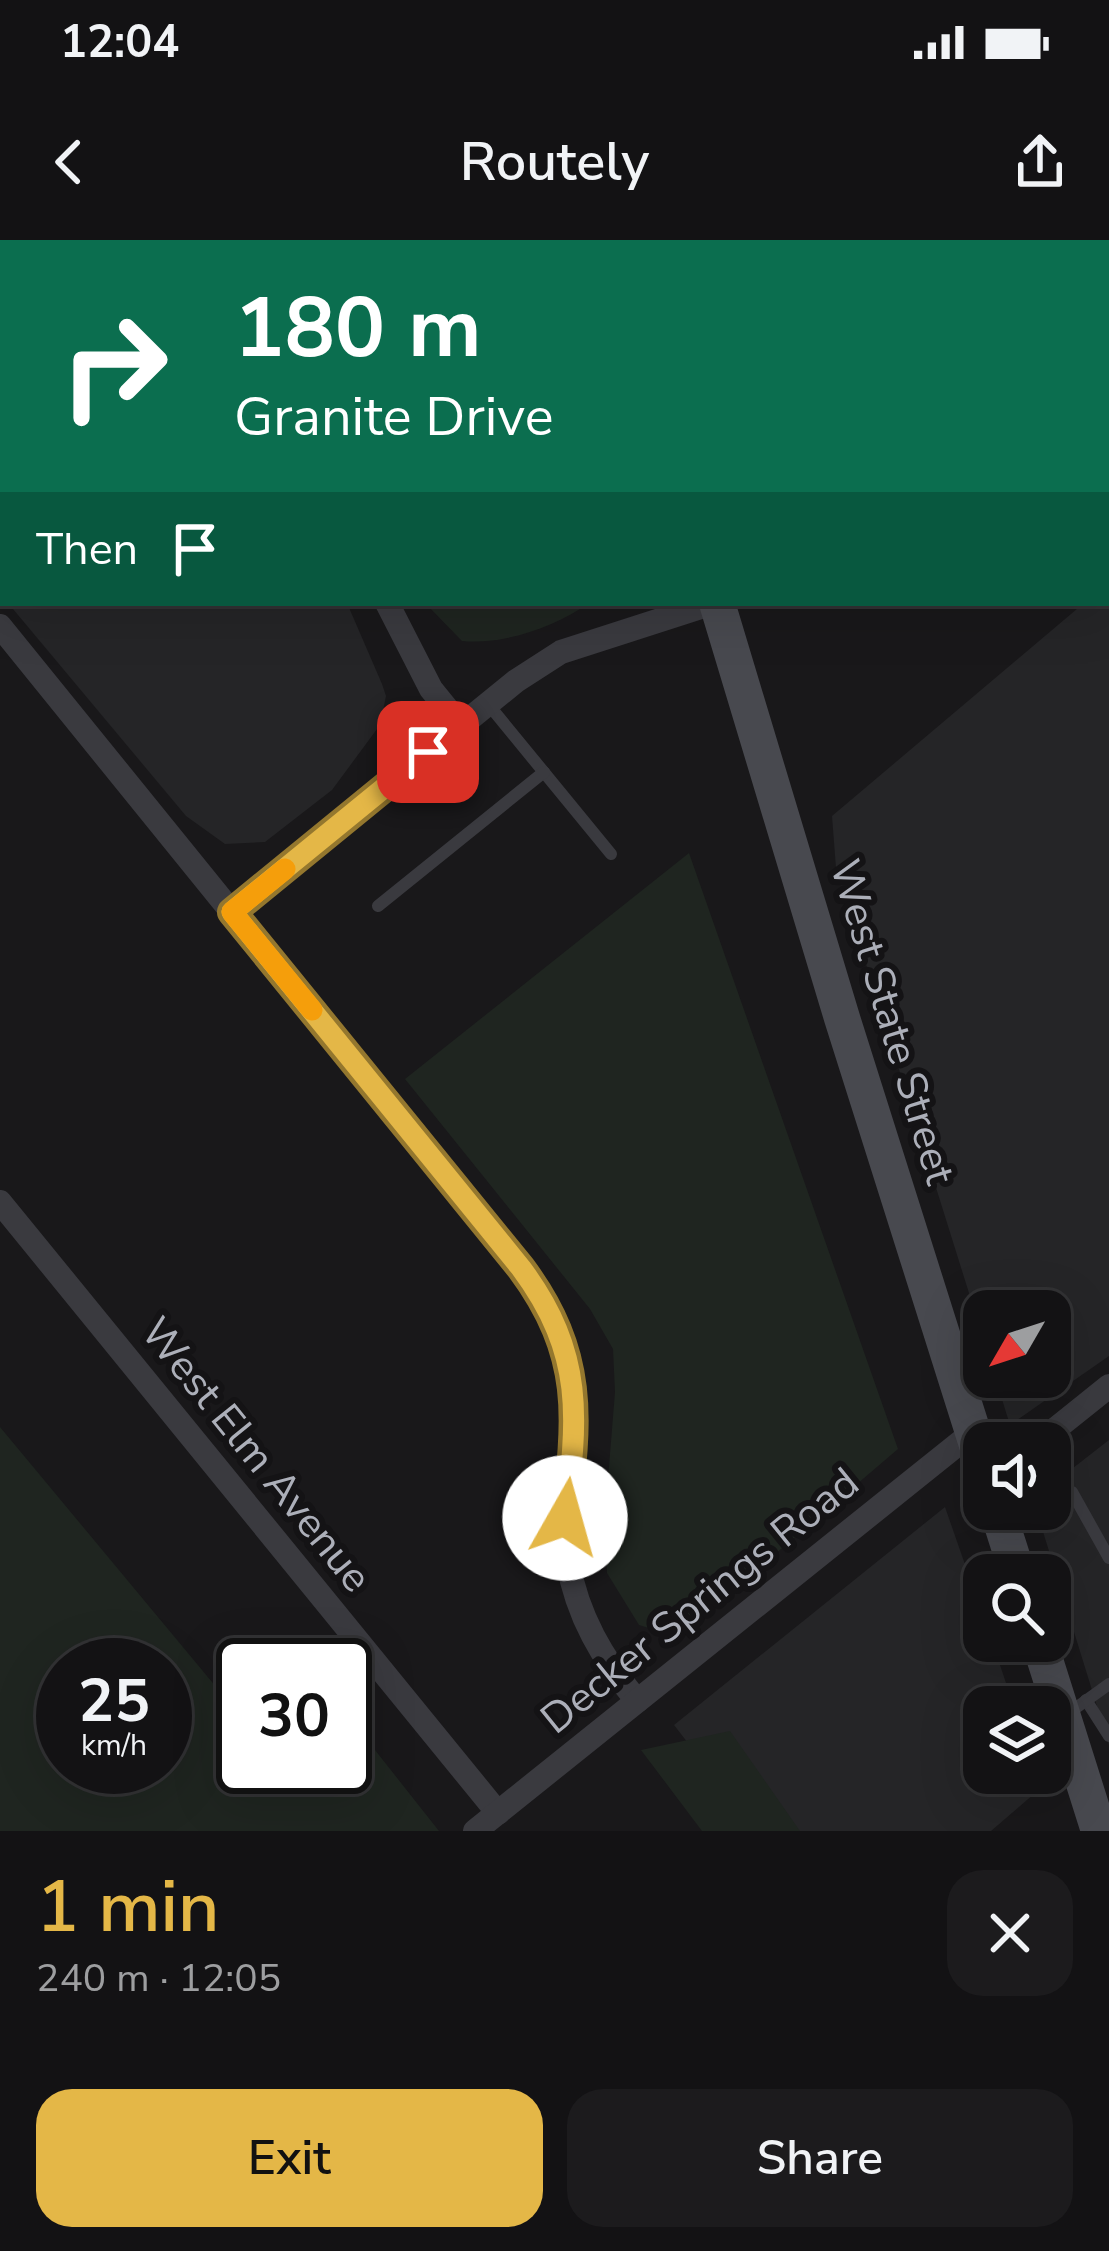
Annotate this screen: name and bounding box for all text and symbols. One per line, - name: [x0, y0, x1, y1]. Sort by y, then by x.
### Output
- text: 12:04: [60, 12, 179, 73]
- text: Routely: [460, 125, 649, 199]
- icon: back: [36, 129, 102, 195]
- icon: share: [1007, 129, 1073, 195]
- text: 180 m: [234, 271, 482, 386]
- icon: right: [36, 288, 192, 444]
- text: Granite Drive: [234, 380, 553, 454]
- icon: arrive: [162, 516, 228, 582]
- text: Then: [36, 519, 138, 580]
- pin: [377, 701, 479, 803]
- icon: arrive: [395, 719, 461, 785]
- street label: West State Street: [816, 853, 969, 1192]
- north arrow: [963, 1290, 1071, 1398]
- map controls: [963, 1290, 1071, 1794]
- street label: West Elm Avenue: [127, 1306, 385, 1604]
- button: sound: [963, 1422, 1071, 1530]
- position arrow: [502, 1455, 628, 1581]
- street label: Decker Springs Road: [529, 1455, 871, 1747]
- button: search: [963, 1554, 1071, 1662]
- speed limit sign: 30: [216, 1638, 372, 1794]
- text: 25: [78, 1660, 150, 1742]
- button: layers: [963, 1686, 1071, 1794]
- text: km/h: [81, 1725, 147, 1766]
- text: 1 min: [36, 1858, 219, 1956]
- button: close: [947, 1870, 1073, 1996]
- text: 240 m · 12:05: [36, 1952, 281, 2005]
- button: Exit: [36, 2089, 543, 2227]
- button: Share: [567, 2089, 1073, 2227]

